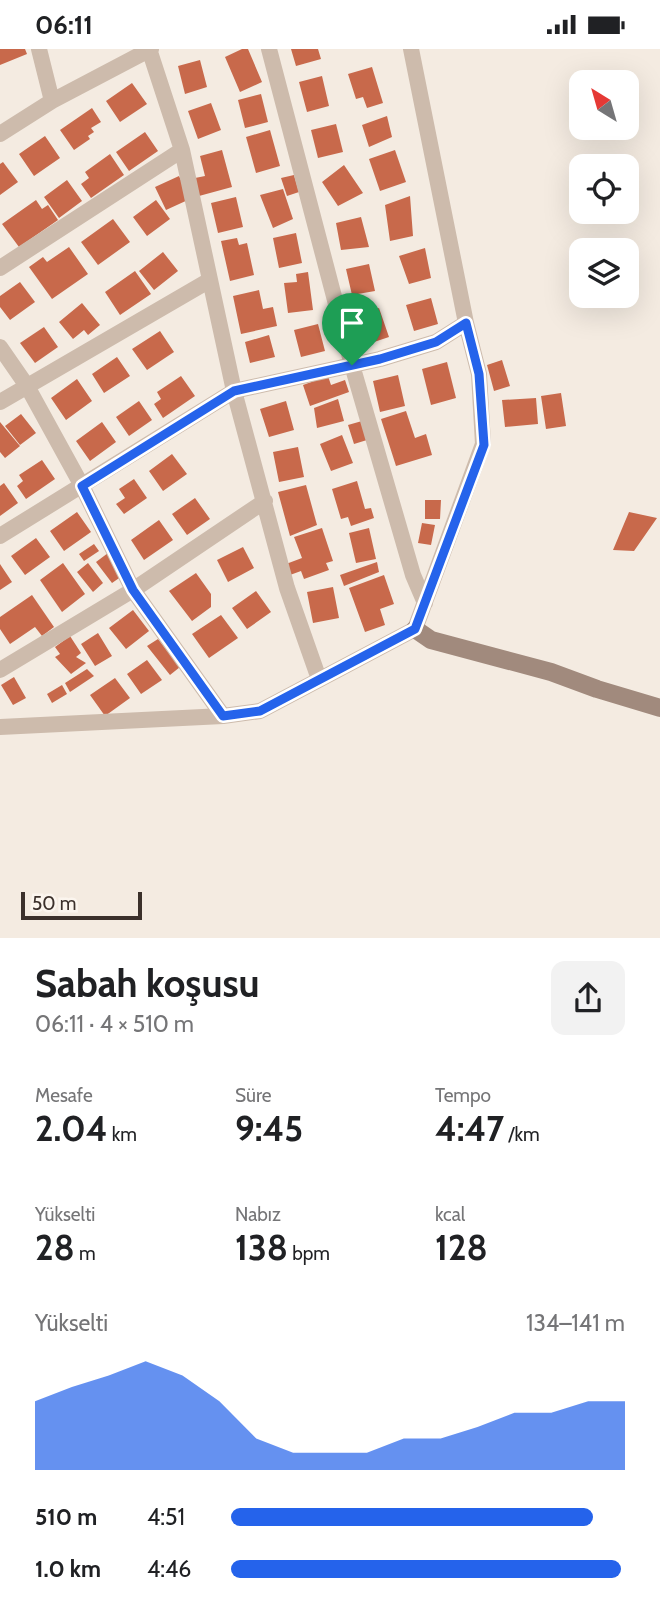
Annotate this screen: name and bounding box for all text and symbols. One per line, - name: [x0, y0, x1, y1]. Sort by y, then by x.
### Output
- text: 06:11: [35, 9, 93, 41]
- north arrow: [569, 70, 639, 140]
- map controls: [569, 70, 639, 308]
- button: locate: [569, 154, 639, 224]
- button: layers: [569, 238, 639, 308]
- pin: [322, 293, 382, 365]
- icon: arrive: [333, 304, 371, 342]
- scale bar: [21, 889, 142, 921]
- text: 50 m: [32, 892, 76, 915]
- text: Sabah koşusu: [35, 960, 259, 1007]
- button: share: [551, 961, 625, 1035]
- text: 06:11 · 4 × 510 m: [35, 1010, 194, 1038]
- text: Mesafe: [35, 1084, 93, 1107]
- text: Süre: [235, 1084, 271, 1107]
- text: Tempo: [435, 1084, 491, 1107]
- text: 2.04: [35, 1107, 107, 1150]
- text: 9:45: [235, 1107, 303, 1150]
- text: 4:47: [435, 1107, 504, 1150]
- text: km: [107, 1123, 137, 1146]
- text: /km: [504, 1123, 540, 1146]
- text: Yükselti: [35, 1203, 95, 1226]
- text: Nabız: [235, 1203, 281, 1226]
- text: kcal: [435, 1203, 465, 1226]
- text: 28: [35, 1226, 75, 1269]
- text: 138: [235, 1226, 288, 1269]
- text: 128: [435, 1226, 488, 1269]
- text: m: [75, 1242, 96, 1265]
- text: bpm: [288, 1242, 330, 1265]
- text: Yükselti: [35, 1309, 108, 1337]
- text: 134–141 m: [526, 1309, 625, 1337]
- text: 510 m: [35, 1503, 97, 1531]
- text: 4:51: [147, 1503, 185, 1531]
- text: 1.0 km: [35, 1555, 101, 1583]
- text: 4:46: [147, 1555, 191, 1583]

